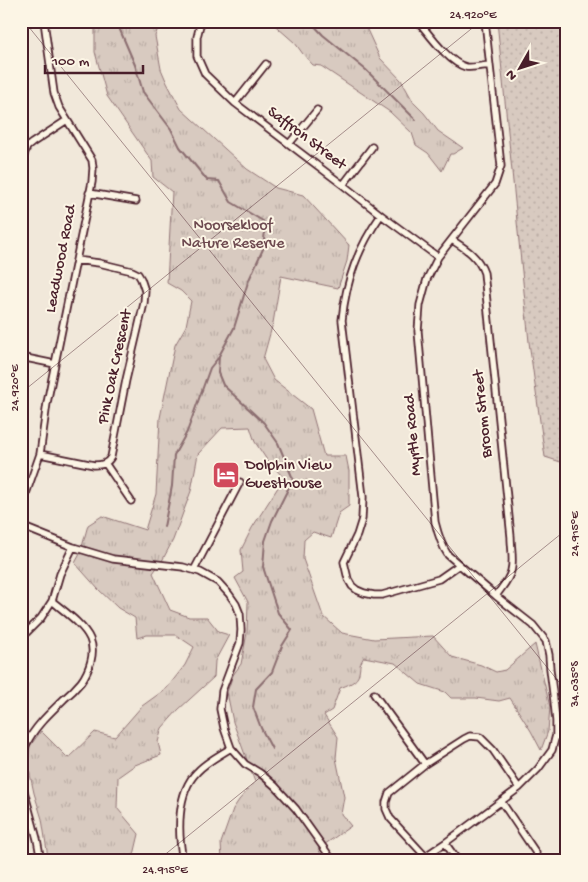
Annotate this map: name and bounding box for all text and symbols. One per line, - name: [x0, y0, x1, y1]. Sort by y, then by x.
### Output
- text: 24.920°E: [450, 9, 497, 23]
- scale bar: [45, 42, 142, 74]
- north arrow: [496, 42, 546, 92]
- text: 100 m: [51, 53, 90, 71]
- text: N: [502, 66, 521, 84]
- street label: Saffron Street: [263, 103, 350, 176]
- street label: Leadwood Road: [42, 202, 82, 315]
- park label: Noorsekloof Nature Reserve: [182, 217, 285, 254]
- street label: Pink Oak Crescent: [94, 307, 138, 427]
- text: 24.920°E: [9, 364, 23, 411]
- street label: Broom Street: [470, 368, 498, 460]
- street label: Myrtle Road: [401, 392, 427, 477]
- place label: Dolphin View Guesthouse: [244, 457, 332, 494]
- hotel icon: Dolphin View Guesthouse: [211, 460, 241, 490]
- text: 24.915°E: [569, 511, 583, 557]
- text: 34.035°S: [569, 661, 583, 708]
- text: 24.915°E: [142, 864, 188, 878]

